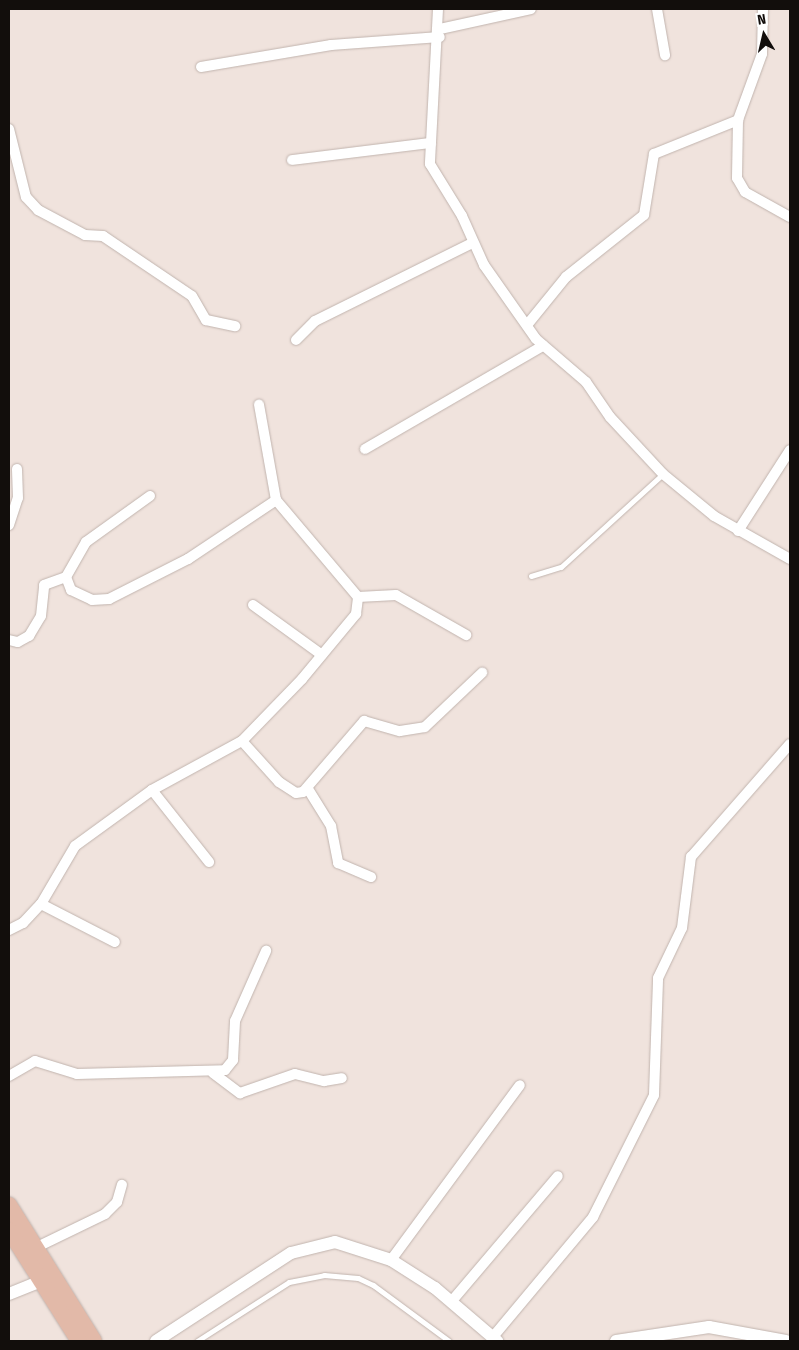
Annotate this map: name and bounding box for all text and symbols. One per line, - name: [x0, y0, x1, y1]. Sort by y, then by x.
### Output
- north arrow: [739, 10, 789, 60]
- text: N: [756, 11, 767, 29]

